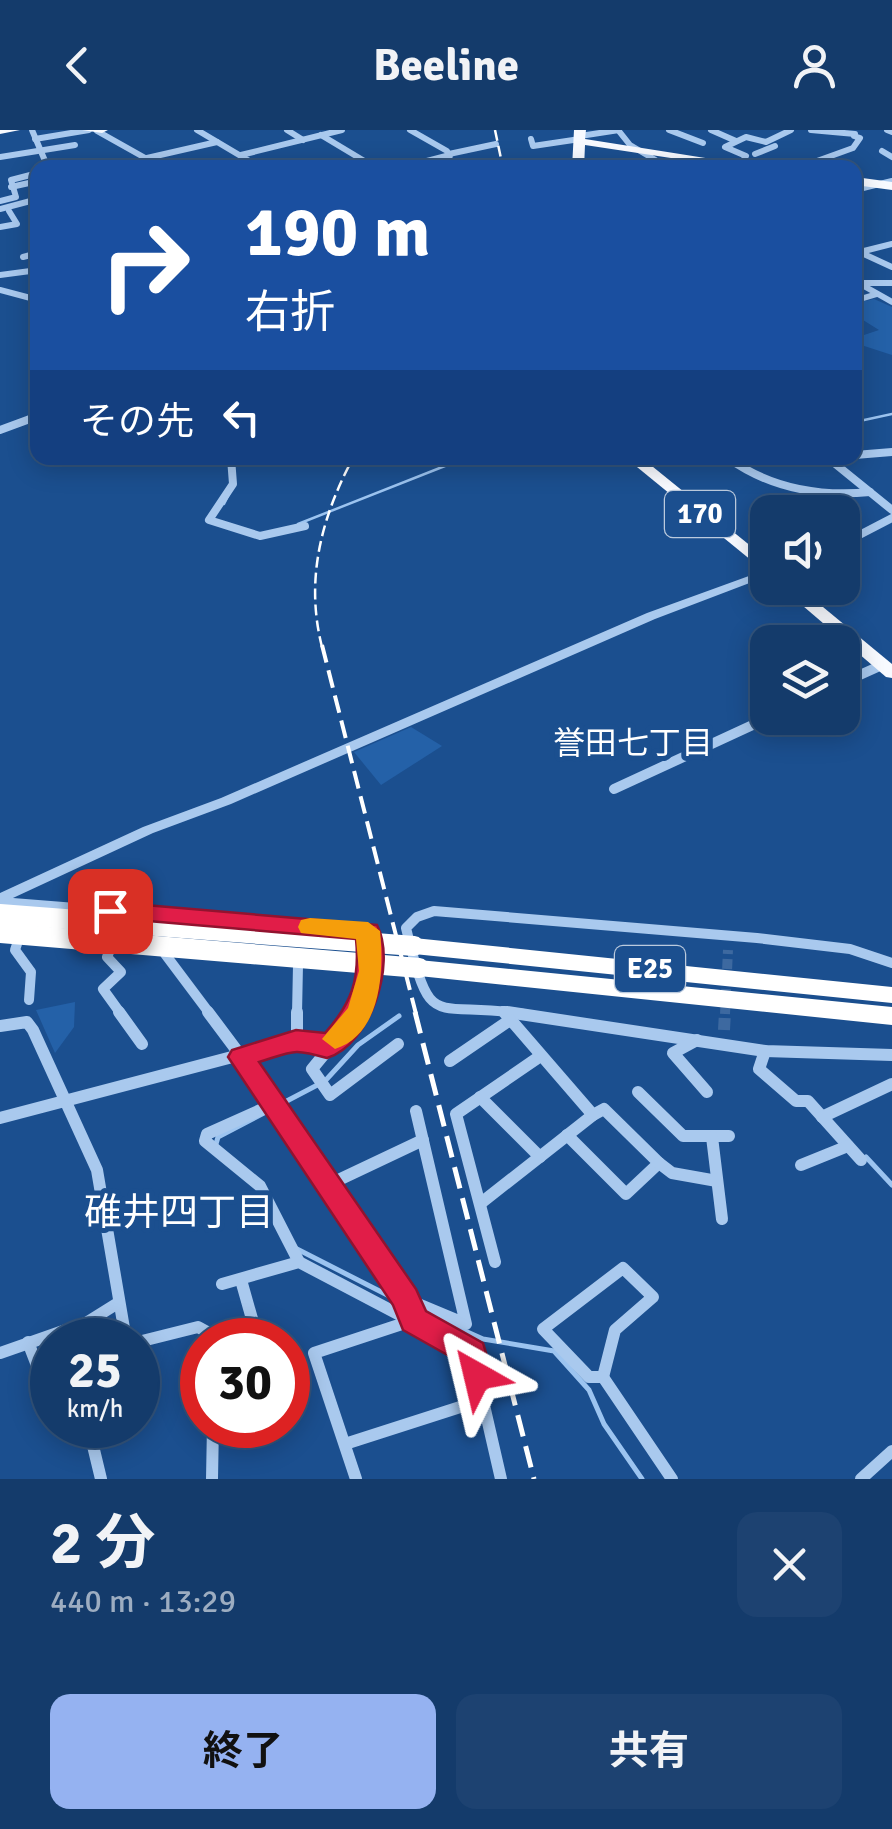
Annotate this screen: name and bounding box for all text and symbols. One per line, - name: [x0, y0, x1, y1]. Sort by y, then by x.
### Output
- icon: back: [50, 38, 105, 93]
- text: Beeline: [373, 38, 519, 93]
- icon: person: [787, 38, 842, 93]
- text: 190 m: [245, 189, 430, 275]
- icon: right: [80, 200, 210, 330]
- text: 右折: [245, 285, 335, 340]
- icon: left: [214, 390, 269, 445]
- text: その先: [80, 398, 194, 445]
- road number: 170: [665, 491, 735, 537]
- map controls: [750, 495, 860, 735]
- button: sound: [750, 495, 860, 605]
- button: layers: [750, 625, 860, 735]
- district label: 誉田七丁目: [553, 724, 713, 763]
- pin: [68, 869, 153, 954]
- icon: arrive: [83, 884, 138, 939]
- road number: E25: [615, 946, 685, 992]
- district label: 碓井四丁目: [84, 1189, 274, 1236]
- speed limit sign: 30: [180, 1318, 310, 1448]
- position arrow: [425, 1324, 529, 1428]
- text: 25: [68, 1340, 122, 1402]
- text: km/h: [67, 1393, 123, 1424]
- text: 2 分: [50, 1507, 156, 1581]
- button: close: [737, 1512, 842, 1617]
- text: 440 m · 13:29: [50, 1582, 236, 1621]
- button: 終了: [50, 1694, 436, 1809]
- button: 共有: [456, 1694, 842, 1809]

